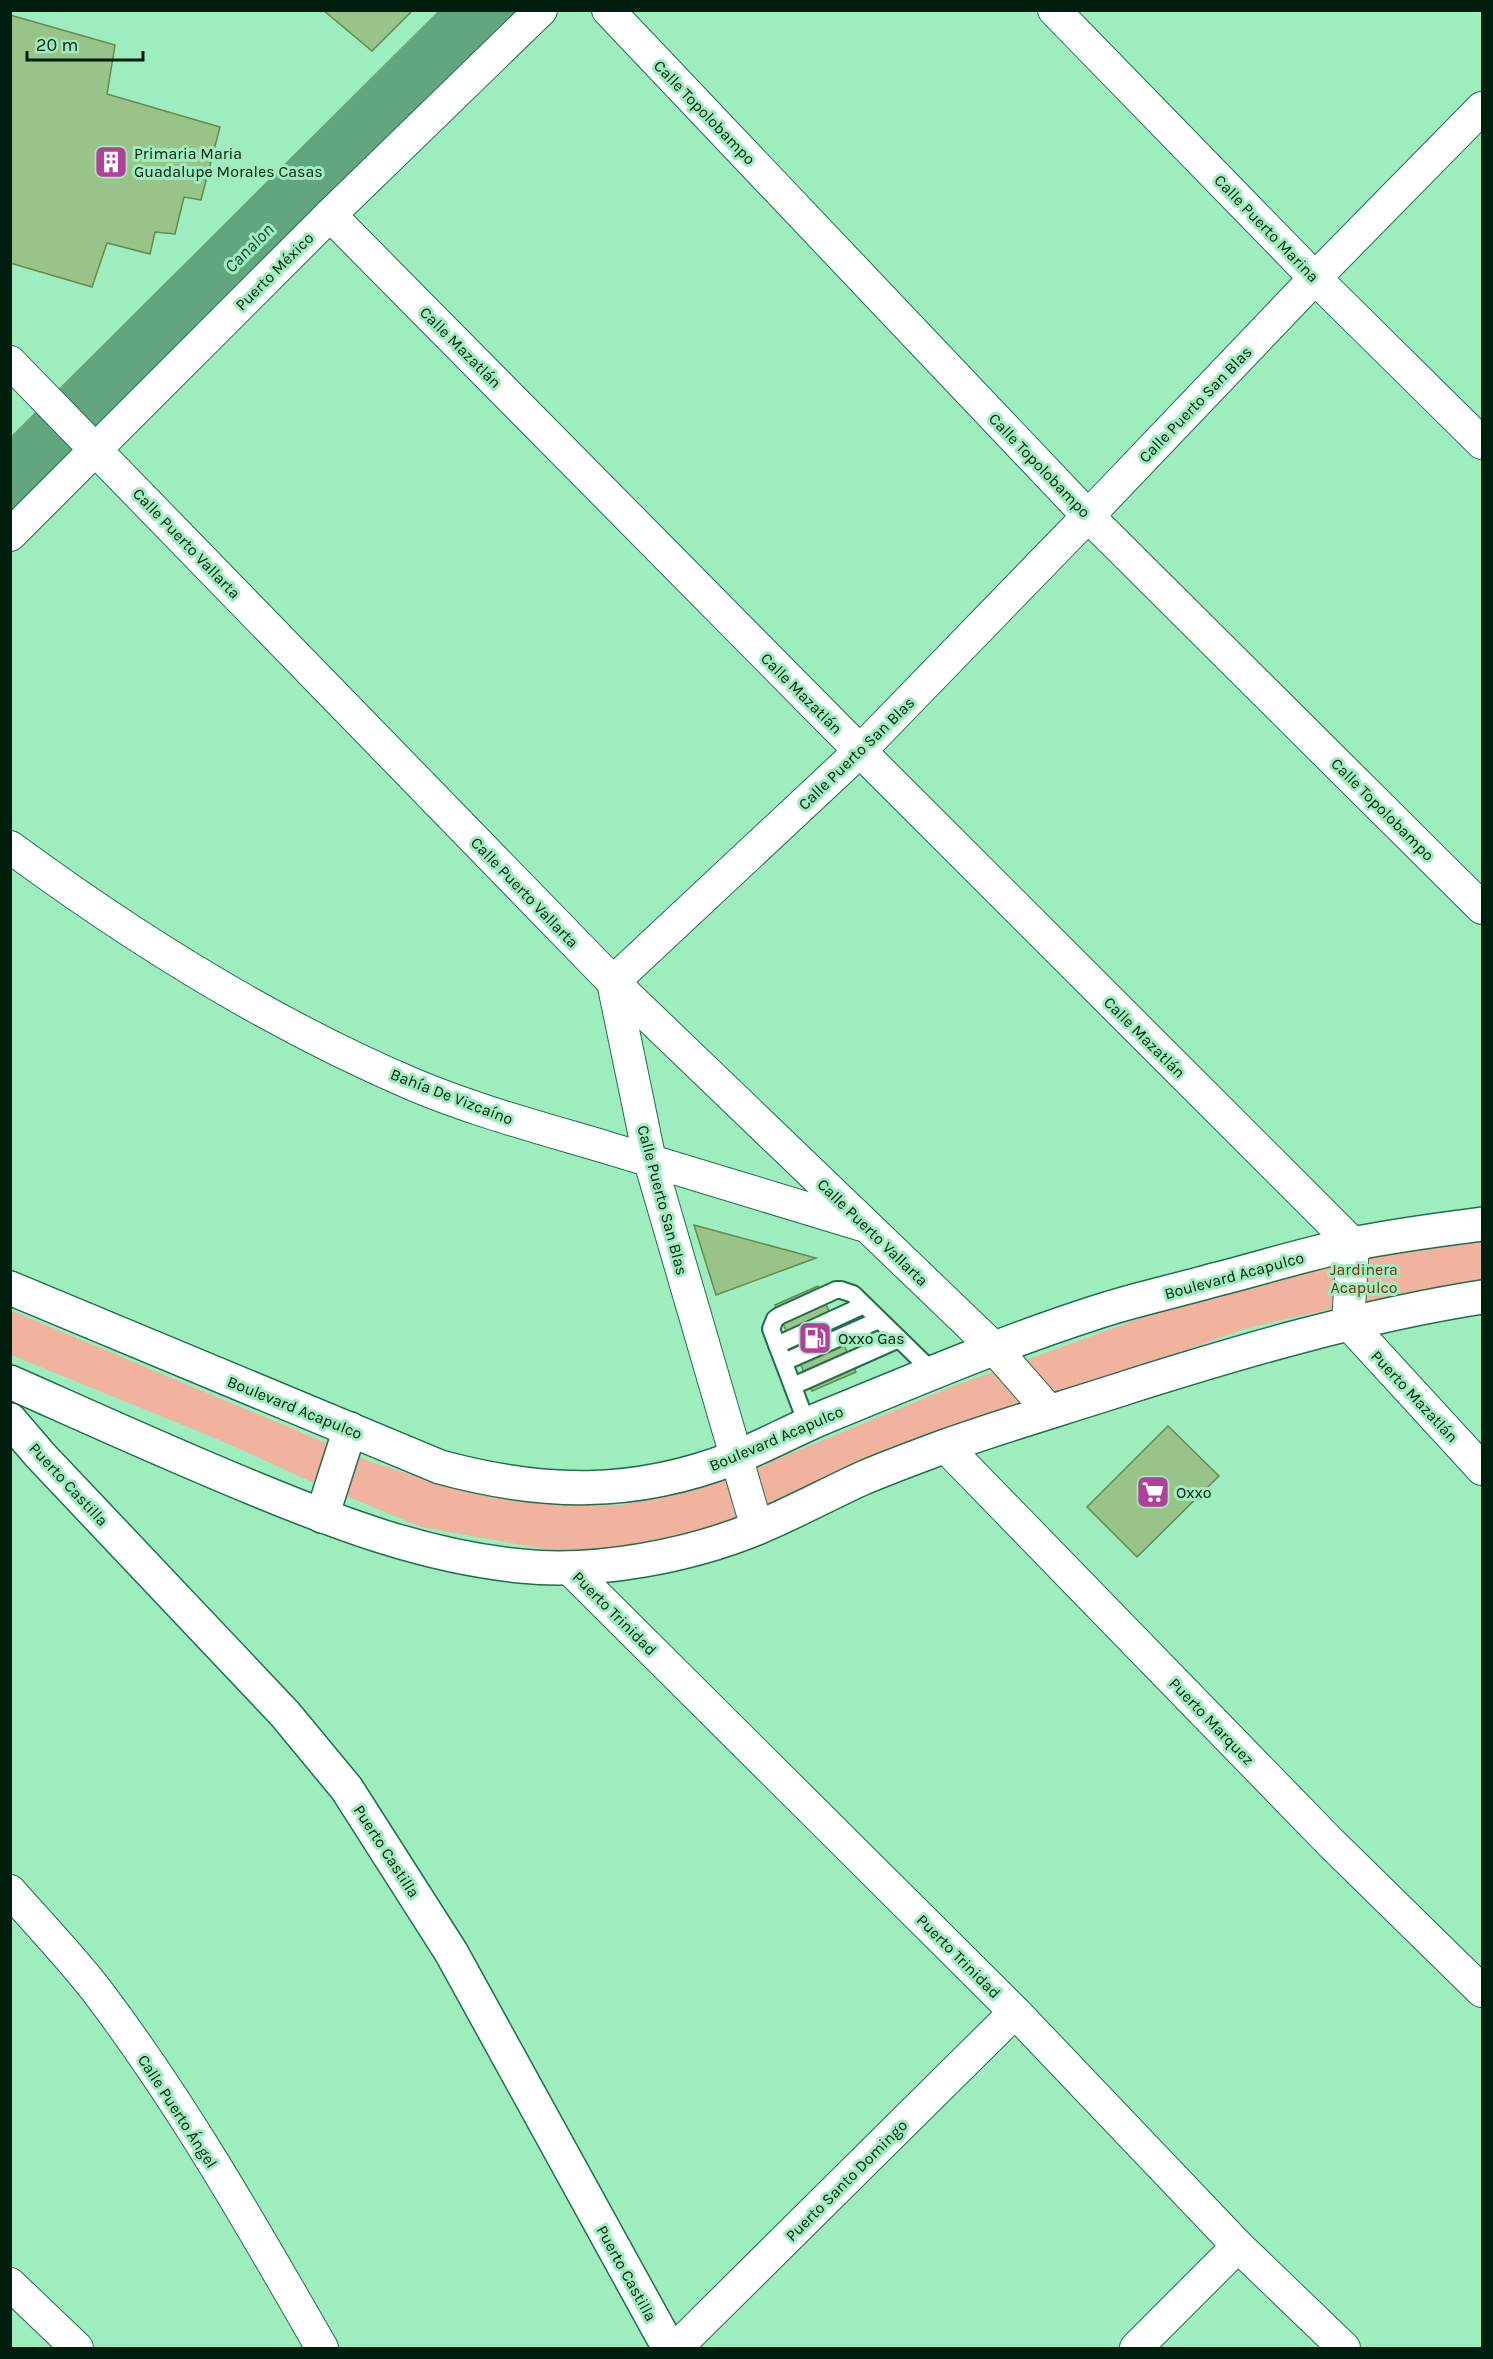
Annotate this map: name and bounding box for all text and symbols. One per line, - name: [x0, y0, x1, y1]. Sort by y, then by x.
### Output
- scale bar: [27, 24, 142, 62]
- text: 20 m: [36, 34, 78, 56]
- street label: Calle Topolobampo: [650, 56, 759, 168]
- building icon: Primaria Maria Guadalupe Morales Casas: [93, 144, 129, 180]
- place label: Primaria Maria Guadalupe Morales Casas: [134, 144, 323, 181]
- street label: Calle Puerto Marina: [1210, 171, 1323, 286]
- water label: Canalon: [220, 219, 278, 277]
- street label: Puerto México: [231, 228, 317, 314]
- street label: Calle Mazatlán: [416, 303, 505, 392]
- street label: Calle Puerto San Blas: [1135, 342, 1256, 466]
- street label: Calle Topolobampo: [985, 409, 1094, 521]
- street label: Calle Puerto Vallarta: [129, 484, 244, 603]
- street label: Calle Mazatlán: [757, 649, 846, 738]
- street label: Calle Puerto San Blas: [794, 693, 918, 814]
- street label: Calle Topolobampo: [1327, 754, 1438, 865]
- street label: Calle Puerto Vallarta: [467, 833, 582, 952]
- street label: Calle Mazatlán: [1100, 993, 1189, 1082]
- street label: Bahía De Vizcaíno: [388, 1064, 516, 1129]
- street label: Calle Puerto San Blas: [633, 1123, 692, 1277]
- street label: Calle Puerto Vallarta: [813, 1175, 932, 1290]
- street label: Boulevard Acapulco: [1162, 1248, 1306, 1303]
- park label: Jardinera Acapulco: [1330, 1260, 1398, 1297]
- fuel station icon: Oxxo Gas: [797, 1320, 833, 1356]
- place label: Oxxo Gas: [838, 1329, 905, 1348]
- street label: Puerto Mazatlán: [1367, 1346, 1462, 1446]
- street label: Boulevard Acapulco: [225, 1372, 365, 1443]
- street label: Boulevard Acapulco: [706, 1402, 846, 1475]
- street label: Puerto Castilla: [25, 1439, 112, 1530]
- supermarket icon: Oxxo: [1135, 1474, 1171, 1510]
- place label: Oxxo: [1176, 1483, 1211, 1502]
- street label: Puerto Trinidad: [569, 1568, 660, 1659]
- street label: Puerto Marquez: [1165, 1674, 1258, 1769]
- street label: Puerto Castilla: [350, 1801, 424, 1901]
- street label: Puerto Trinidad: [913, 1911, 1004, 2002]
- street label: Calle Puerto Ángel: [134, 2051, 221, 2171]
- street label: Puerto Santo Domingo: [782, 2116, 911, 2245]
- street label: Puerto Castilla: [592, 2222, 661, 2325]

